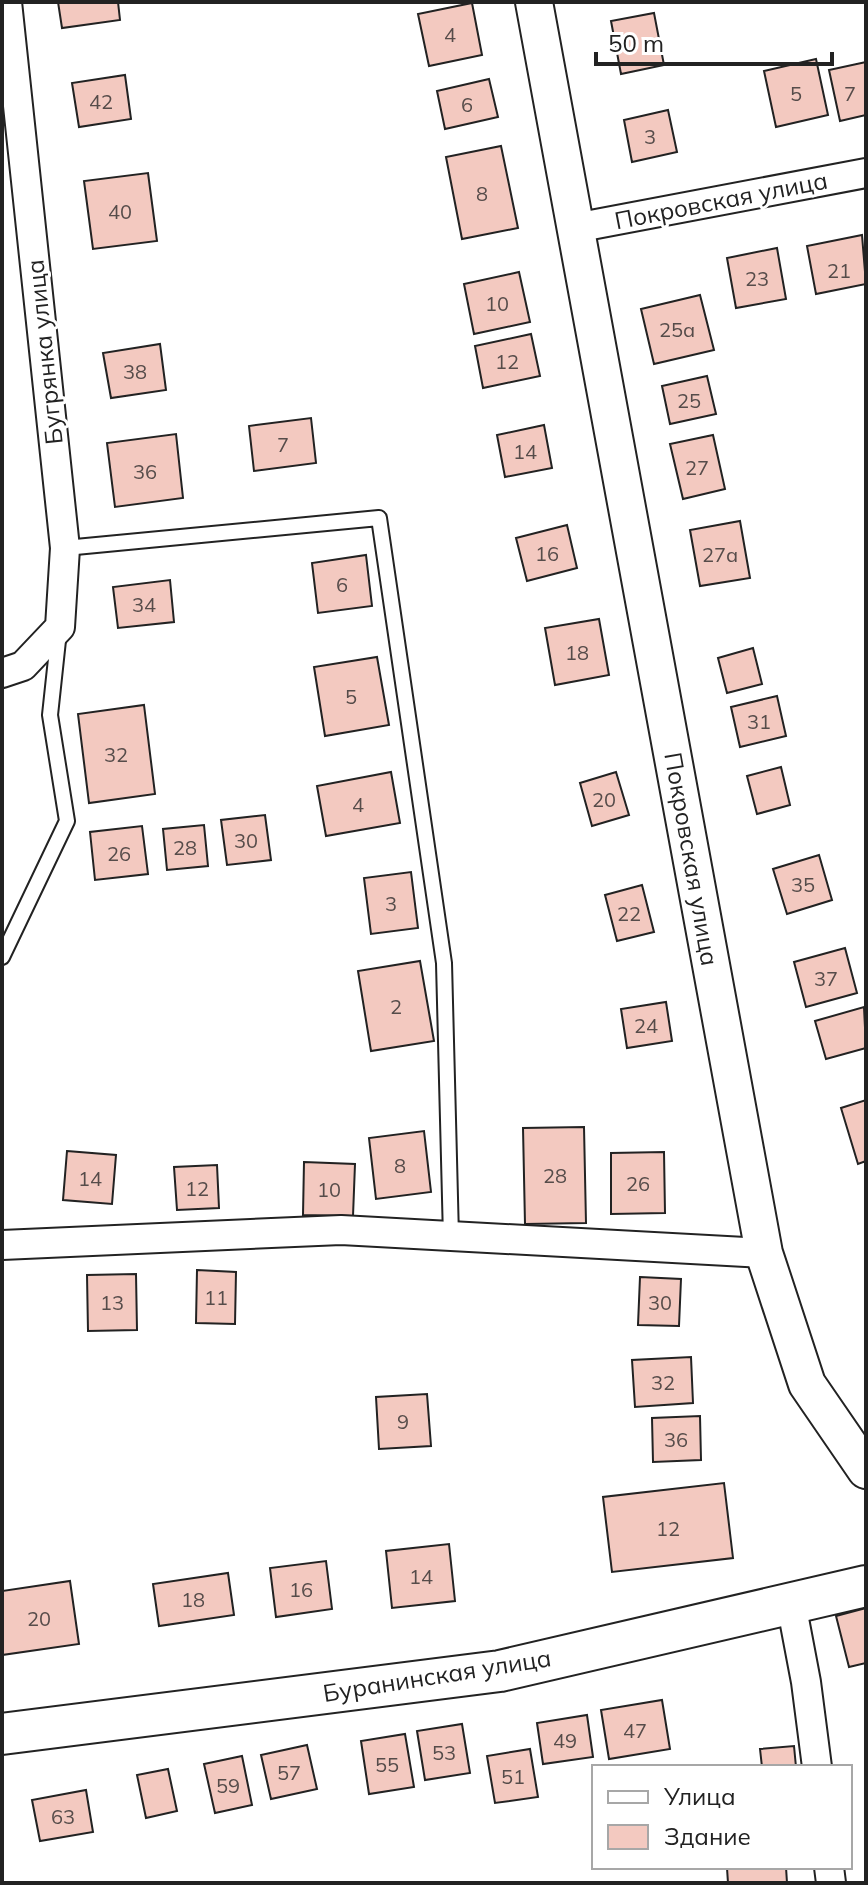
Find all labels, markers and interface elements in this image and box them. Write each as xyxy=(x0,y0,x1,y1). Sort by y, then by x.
scale bar xyxy=(596,16,832,66)
house number: 4 xyxy=(444,22,456,47)
text: 50 m xyxy=(608,28,664,58)
house number: 5 xyxy=(790,81,802,106)
house number: 7 xyxy=(844,81,856,106)
house number: 42 xyxy=(89,89,113,114)
house number: 6 xyxy=(461,92,473,117)
house number: 3 xyxy=(644,124,656,149)
street label: Покровская улица xyxy=(612,165,830,235)
house number: 8 xyxy=(476,181,488,206)
house number: 40 xyxy=(108,199,132,224)
street label: Бугрянка улица xyxy=(19,258,69,446)
house number: 21 xyxy=(827,258,851,283)
house number: 23 xyxy=(745,266,769,291)
house number: 10 xyxy=(485,291,509,316)
house number: 25а xyxy=(659,317,695,342)
house number: 12 xyxy=(495,349,519,374)
house number: 38 xyxy=(123,359,147,384)
house number: 25 xyxy=(677,388,701,413)
house number: 7 xyxy=(277,432,289,457)
house number: 14 xyxy=(513,439,537,464)
house number: 27 xyxy=(685,455,709,480)
house number: 36 xyxy=(133,459,157,484)
house number: 16 xyxy=(535,541,559,566)
house number: 27а xyxy=(702,542,738,567)
house number: 6 xyxy=(336,572,348,597)
house number: 34 xyxy=(132,592,156,617)
house number: 18 xyxy=(565,640,589,665)
house number: 5 xyxy=(345,684,357,709)
house number: 31 xyxy=(747,709,771,734)
house number: 32 xyxy=(104,742,128,767)
street label: Покровская улица xyxy=(658,750,726,968)
house number: 20 xyxy=(592,787,616,812)
house number: 4 xyxy=(352,792,364,817)
house number: 30 xyxy=(234,828,258,853)
house number: 28 xyxy=(173,835,197,860)
house number: 26 xyxy=(107,841,131,866)
house number: 35 xyxy=(791,872,815,897)
house number: 3 xyxy=(385,891,397,916)
house number: 22 xyxy=(617,901,641,926)
house number: 37 xyxy=(814,966,838,991)
house number: 2 xyxy=(390,994,402,1019)
house number: 24 xyxy=(634,1013,658,1038)
house number: 8 xyxy=(394,1153,406,1178)
house number: 28 xyxy=(543,1163,567,1188)
house number: 14 xyxy=(78,1166,102,1191)
house number: 26 xyxy=(626,1171,650,1196)
house number: 12 xyxy=(185,1176,209,1201)
house number: 10 xyxy=(317,1177,341,1202)
house number: 11 xyxy=(204,1285,228,1310)
house number: 13 xyxy=(100,1290,124,1315)
house number: 30 xyxy=(648,1290,672,1315)
house number: 32 xyxy=(651,1370,675,1395)
house number: 9 xyxy=(397,1409,409,1434)
house number: 36 xyxy=(664,1427,688,1452)
house number: 12 xyxy=(656,1516,680,1541)
house number: 14 xyxy=(409,1564,433,1589)
house number: 16 xyxy=(289,1577,313,1602)
house number: 18 xyxy=(181,1587,205,1612)
house number: 20 xyxy=(27,1606,51,1631)
street label: Буранинская улица xyxy=(321,1642,553,1708)
house number: 47 xyxy=(623,1718,647,1743)
house number: 49 xyxy=(553,1728,577,1753)
house number: 53 xyxy=(432,1740,456,1765)
house number: 55 xyxy=(375,1752,399,1777)
house number: 57 xyxy=(277,1760,301,1785)
house number: 51 xyxy=(501,1764,525,1789)
legend xyxy=(592,1765,852,1869)
house number: 59 xyxy=(216,1773,240,1798)
text: Улица xyxy=(663,1781,736,1811)
house number: 63 xyxy=(51,1804,75,1829)
text: Здание xyxy=(664,1821,751,1851)

